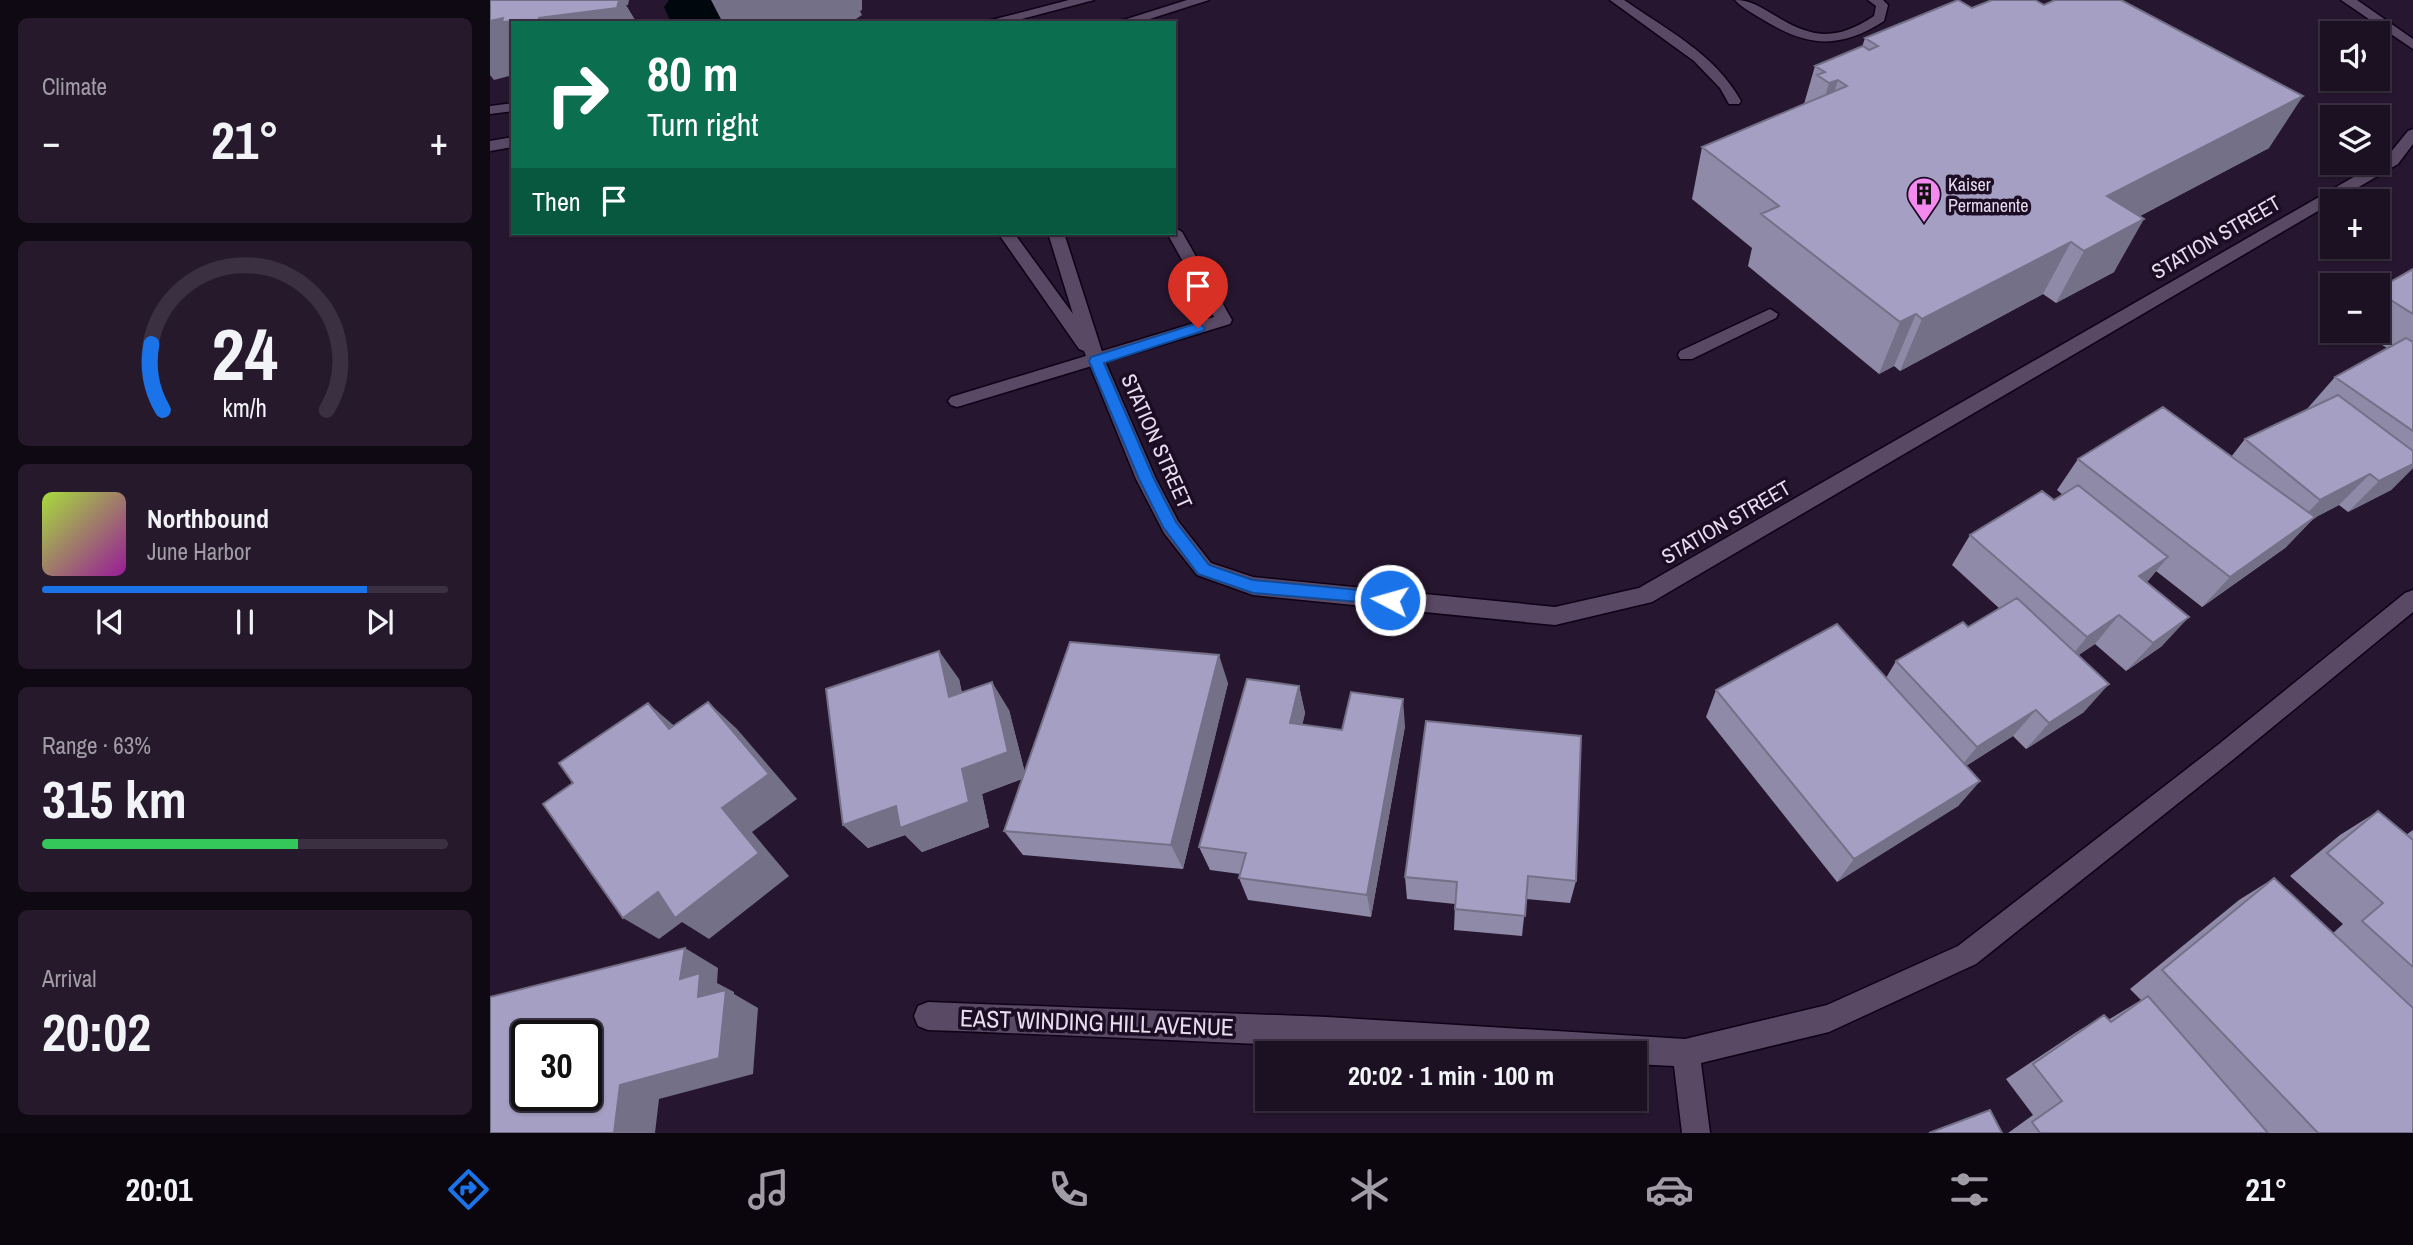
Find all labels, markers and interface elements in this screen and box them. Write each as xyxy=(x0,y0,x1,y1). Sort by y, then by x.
map controls xyxy=(2320,21,2390,343)
button: sound xyxy=(2320,21,2390,91)
text: 80 m xyxy=(647,40,739,106)
icon: right xyxy=(532,49,623,140)
text: Climate xyxy=(42,71,107,102)
text: Turn right xyxy=(647,103,759,146)
text: 21° xyxy=(211,105,279,175)
button: layers xyxy=(2320,105,2390,175)
text: − xyxy=(42,116,60,167)
text: + xyxy=(430,116,448,167)
place label: Kaiser Permanente xyxy=(1948,172,2028,218)
building icon: Kaiser Permanente xyxy=(1905,175,1943,224)
icon: arrive xyxy=(595,182,633,220)
text: Then xyxy=(532,184,581,219)
street label: STATION STREET xyxy=(2146,188,2286,286)
button: + xyxy=(2320,189,2390,259)
pin xyxy=(1168,256,1228,328)
icon: arrive xyxy=(1179,267,1217,305)
button: − xyxy=(2320,273,2390,343)
text: 24 xyxy=(212,305,278,403)
street label: STATION STREET xyxy=(1114,369,1200,513)
text: km/h xyxy=(223,390,267,424)
street label: STATION STREET xyxy=(1656,473,1796,571)
text: Northbound xyxy=(147,501,269,536)
text: June Harbor xyxy=(147,536,251,567)
position arrow xyxy=(1353,563,1427,637)
icon: previous xyxy=(91,603,129,641)
icon: pause xyxy=(226,603,264,641)
icon: next xyxy=(361,603,399,641)
text: Range · 63% xyxy=(42,730,151,761)
text: 315 km xyxy=(42,764,187,834)
text: Arrival xyxy=(42,963,97,994)
text: 20:02 xyxy=(42,997,151,1067)
street label: EAST WINDING HILL AVENUE xyxy=(959,1001,1235,1043)
speed limit sign: 30 xyxy=(511,1020,602,1111)
text: 20:02 · 1 min · 100 m xyxy=(1348,1058,1554,1093)
icon: directions xyxy=(444,1165,493,1214)
icon: music xyxy=(744,1165,793,1214)
icon: phone xyxy=(1044,1165,1093,1214)
icon: climate xyxy=(1345,1165,1394,1214)
icon: car xyxy=(1645,1165,1694,1214)
icon: filters xyxy=(1945,1165,1994,1214)
text: 20:01 xyxy=(126,1168,193,1211)
text: 21° xyxy=(2245,1168,2287,1211)

